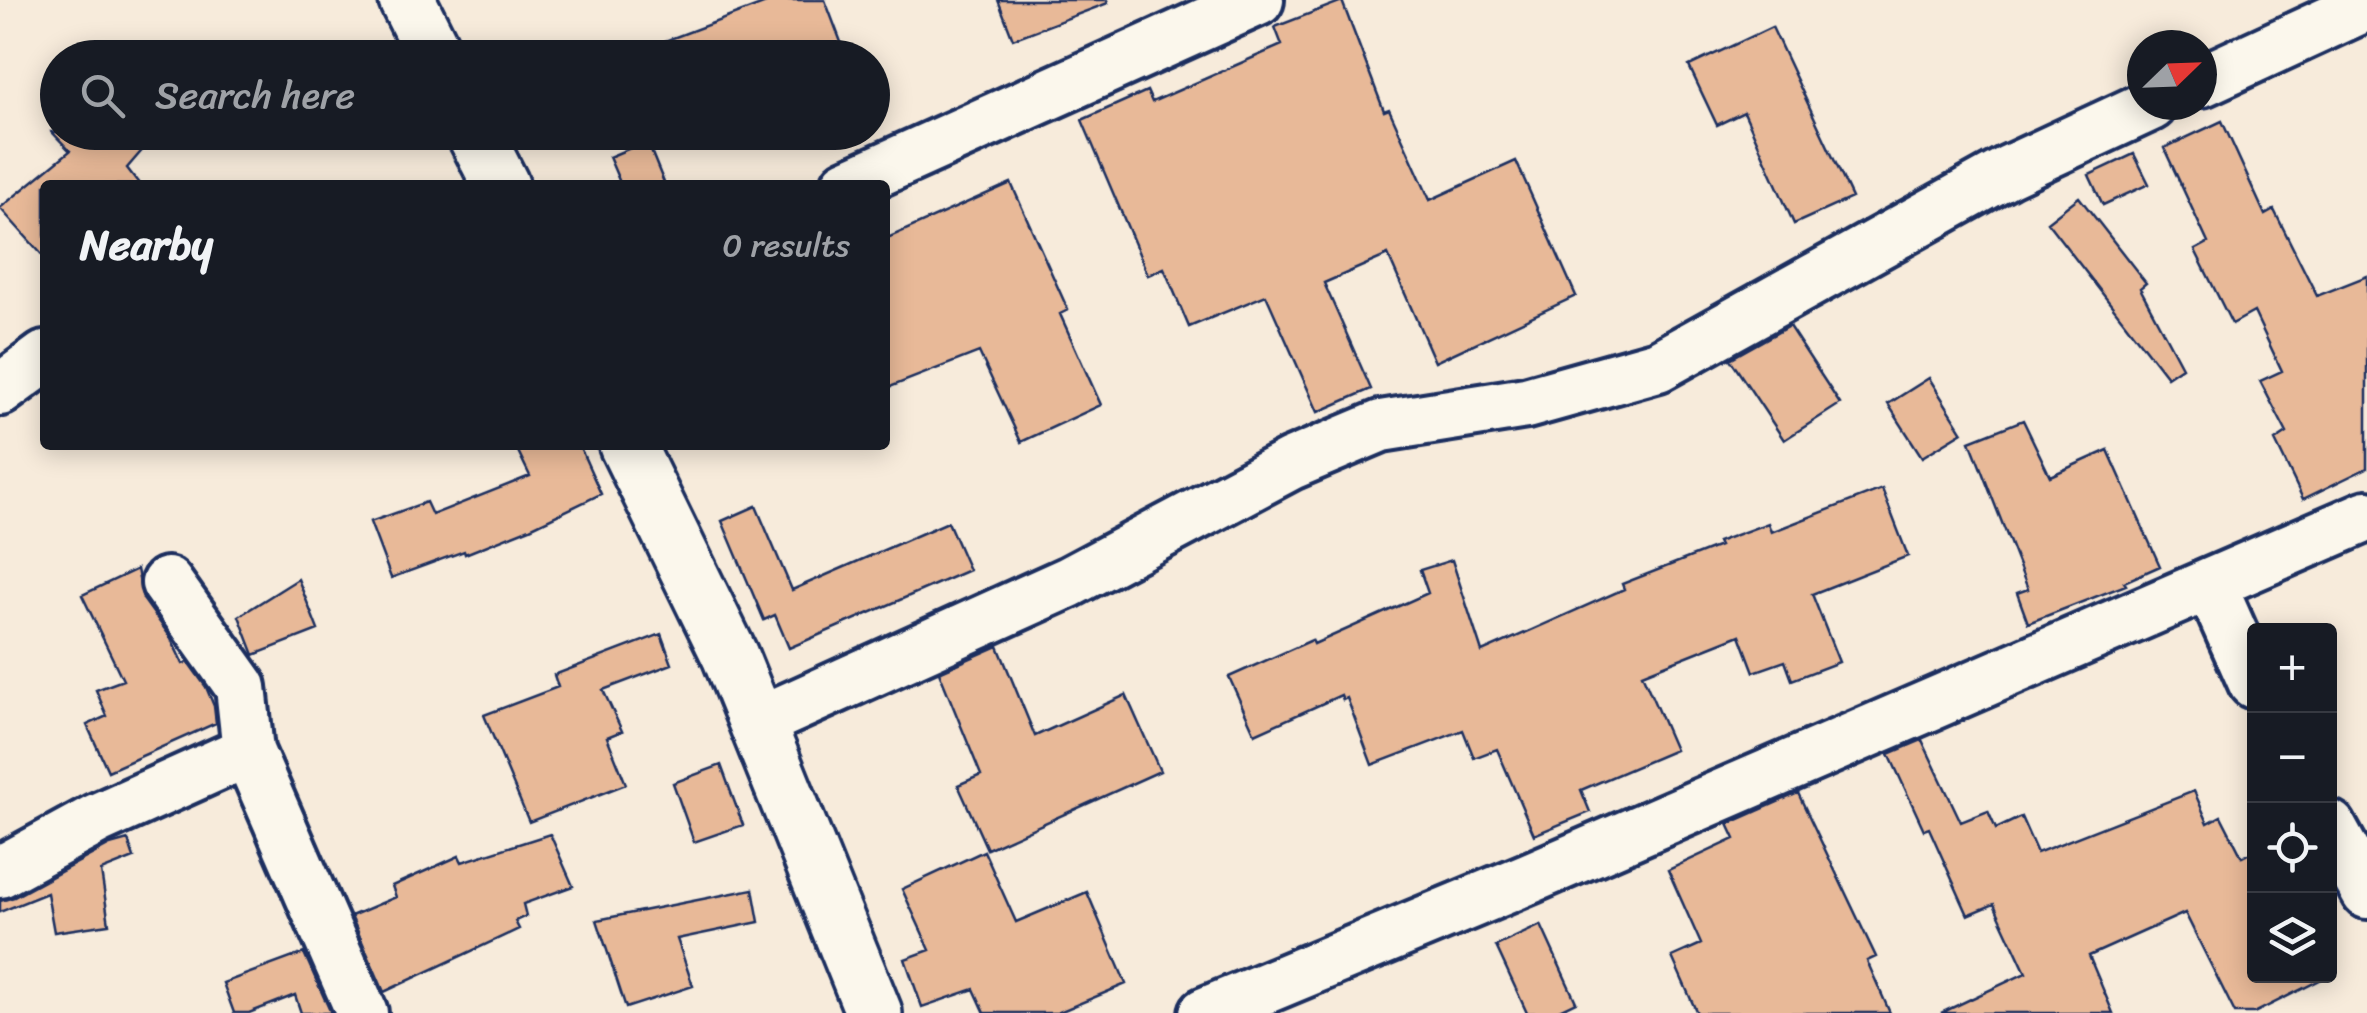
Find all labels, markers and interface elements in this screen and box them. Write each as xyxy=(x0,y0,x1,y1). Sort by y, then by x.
north arrow xyxy=(2127,30,2217,120)
search box xyxy=(40,40,890,150)
text: Search here xyxy=(155,62,355,129)
icon: search xyxy=(75,68,130,123)
text: Nearby xyxy=(80,208,213,282)
text: 0 results xyxy=(722,217,850,274)
map controls xyxy=(2247,623,2337,983)
button: + xyxy=(2247,623,2337,713)
button: − xyxy=(2247,713,2337,803)
button: locate xyxy=(2247,803,2337,893)
button: layers xyxy=(2247,893,2337,983)

